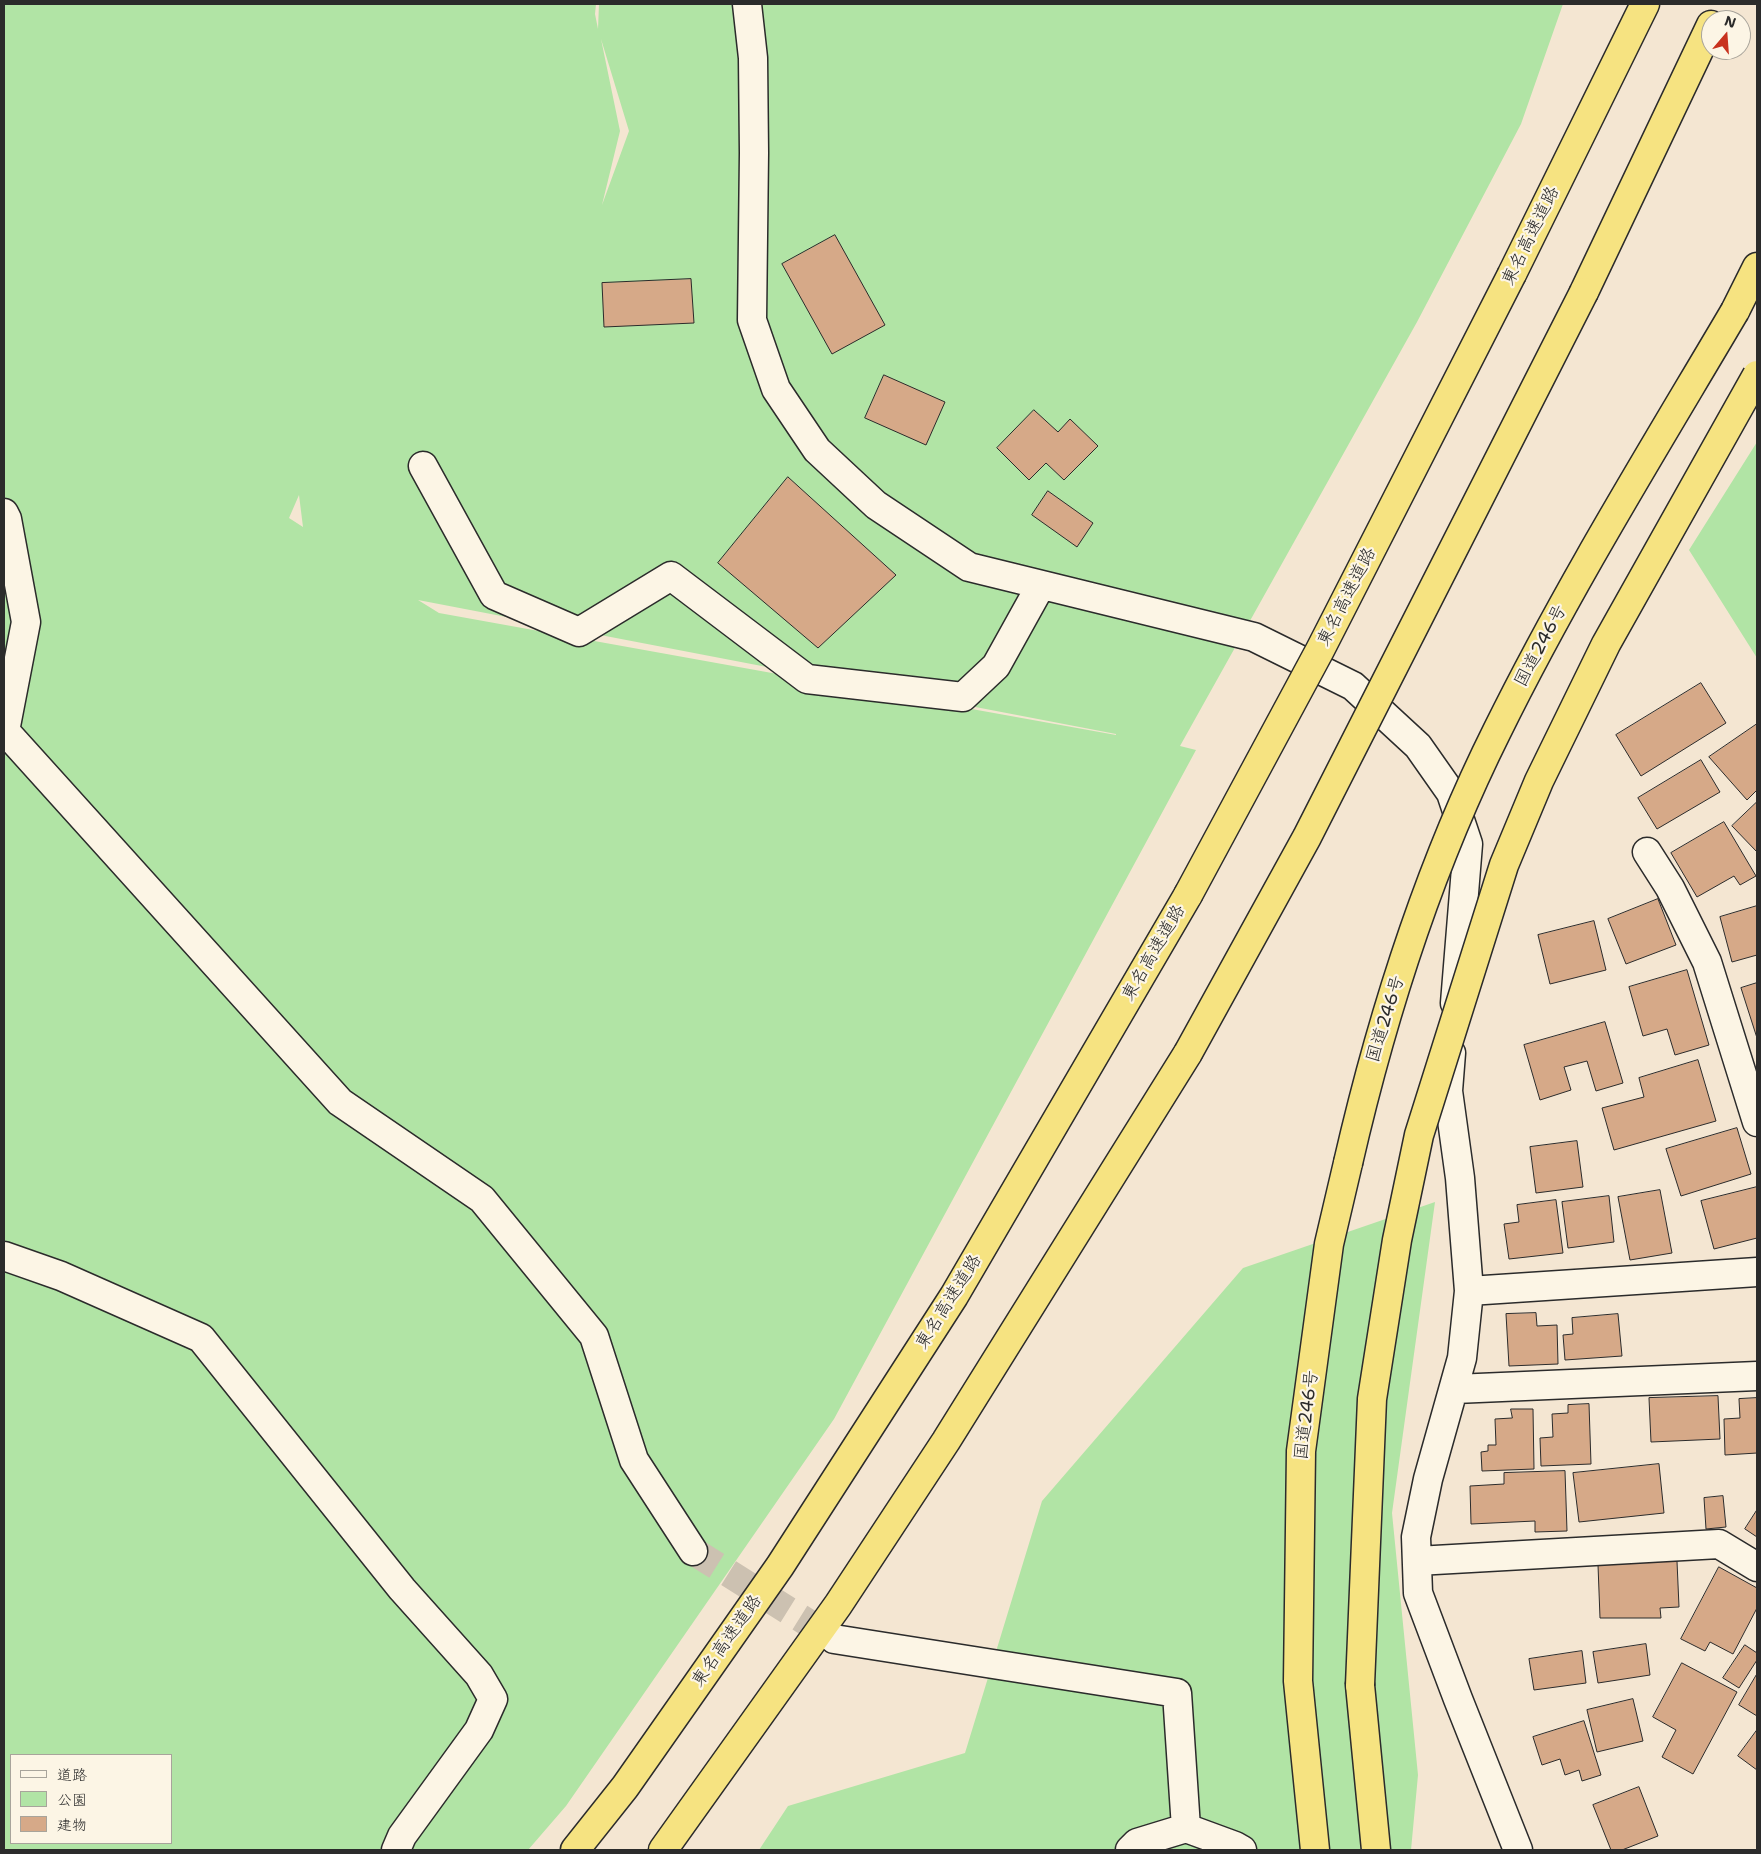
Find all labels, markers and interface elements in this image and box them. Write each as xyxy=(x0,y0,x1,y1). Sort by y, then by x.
north arrow xyxy=(1701,10,1751,60)
text: N xyxy=(1722,11,1738,32)
street label: 東名高速道路 xyxy=(1498,183,1564,289)
street label: 東名高速道路 xyxy=(1313,544,1381,650)
street label: 国道246号 xyxy=(1510,601,1572,691)
street label: 東名高速道路 xyxy=(1118,901,1190,1005)
street label: 国道246号 xyxy=(1362,973,1410,1065)
street label: 東名高速道路 xyxy=(911,1250,987,1354)
street label: 国道246号 xyxy=(1291,1369,1323,1461)
street label: 東名高速道路 xyxy=(687,1591,767,1691)
legend xyxy=(10,1754,172,1844)
text: 道路 xyxy=(57,1765,87,1785)
text: 公園 xyxy=(57,1790,87,1810)
text: 建物 xyxy=(57,1815,87,1835)

